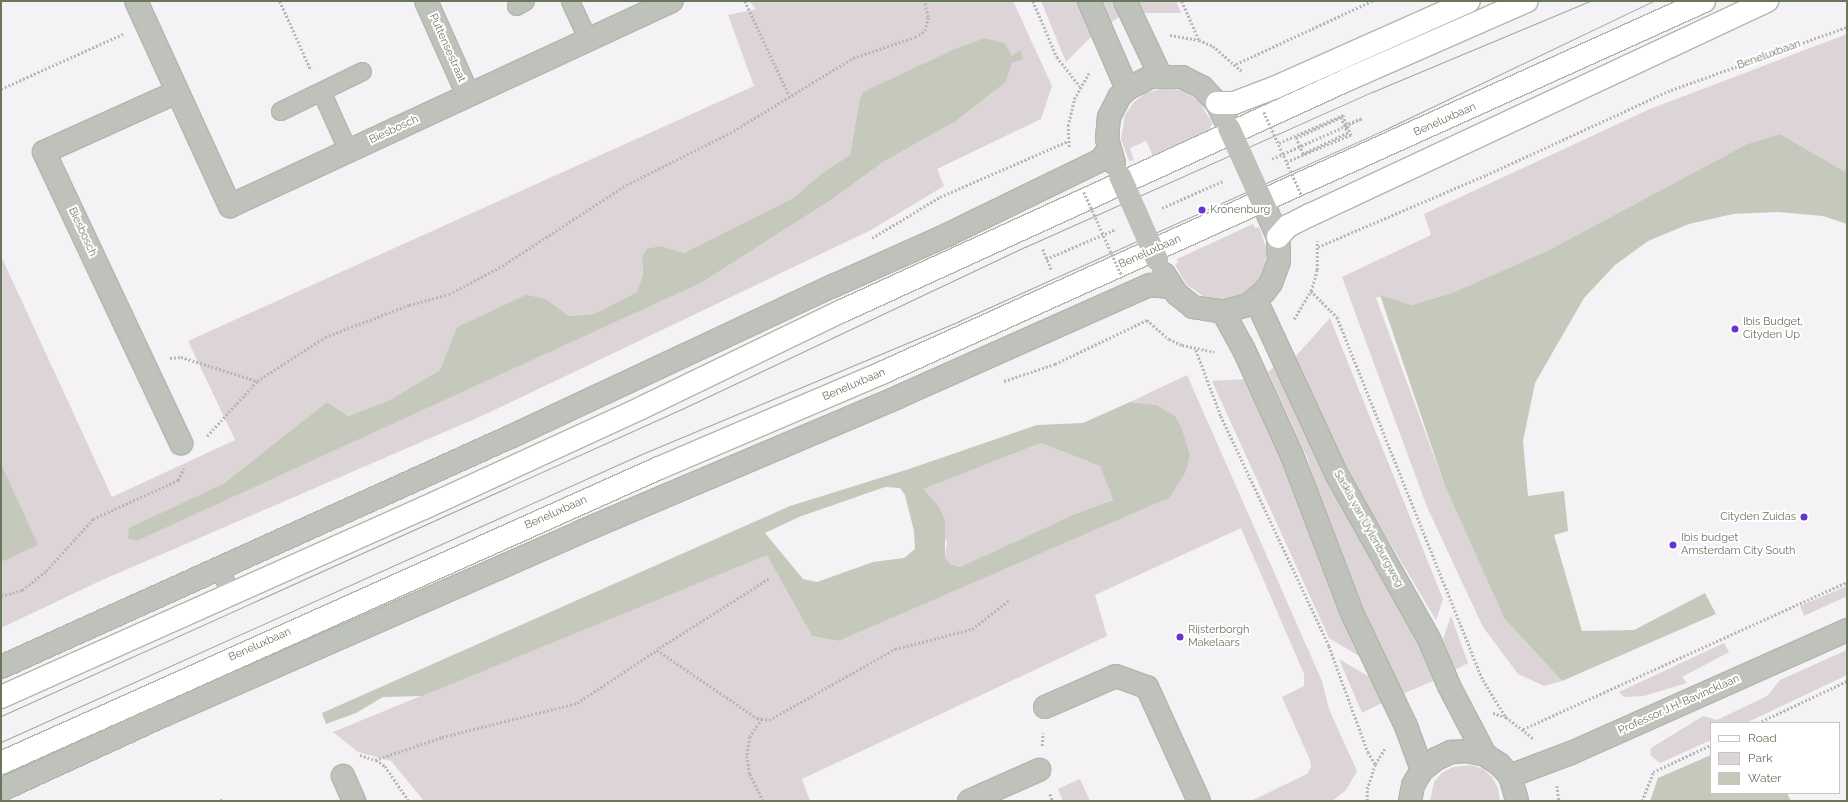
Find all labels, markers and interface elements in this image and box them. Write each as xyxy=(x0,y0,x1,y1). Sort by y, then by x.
street label: Puttensestraat xyxy=(426,12,468,84)
street label: Beneluxbaan xyxy=(1735,37,1803,73)
street label: Beneluxbaan xyxy=(1412,100,1478,140)
street label: Biesbosch xyxy=(367,113,421,147)
place label: Kronenburg xyxy=(1210,203,1270,217)
street label: Biesbosch xyxy=(65,205,99,259)
marker: Kronenburg xyxy=(1197,205,1207,215)
street label: Beneluxbaan xyxy=(1117,232,1183,272)
place label: Ibis Budget, Cityden Up xyxy=(1743,316,1803,342)
marker: Ibis Budget, Cityden Up xyxy=(1730,324,1740,334)
street label: Beneluxbaan xyxy=(821,366,887,404)
street label: Saskia van Uylenburgweg xyxy=(1330,468,1406,590)
street label: Beneluxbaan xyxy=(523,493,589,533)
place label: Cityden Zuidas xyxy=(1720,510,1796,524)
marker: Cityden Zuidas xyxy=(1799,512,1809,522)
place label: Ibis budget Amsterdam City South xyxy=(1681,532,1796,558)
marker: Ibis budget Amsterdam City South xyxy=(1668,540,1678,550)
place label: Rijsterborgh Makelaars xyxy=(1188,624,1249,650)
street label: Beneluxbaan xyxy=(227,625,293,665)
marker: Rijsterborgh Makelaars xyxy=(1175,632,1185,642)
street label: Professor J.H. Bavincklaan xyxy=(1616,672,1742,738)
legend xyxy=(1710,722,1840,794)
text: Road xyxy=(1748,731,1777,745)
text: Park xyxy=(1748,751,1773,765)
text: Water xyxy=(1748,771,1782,785)

